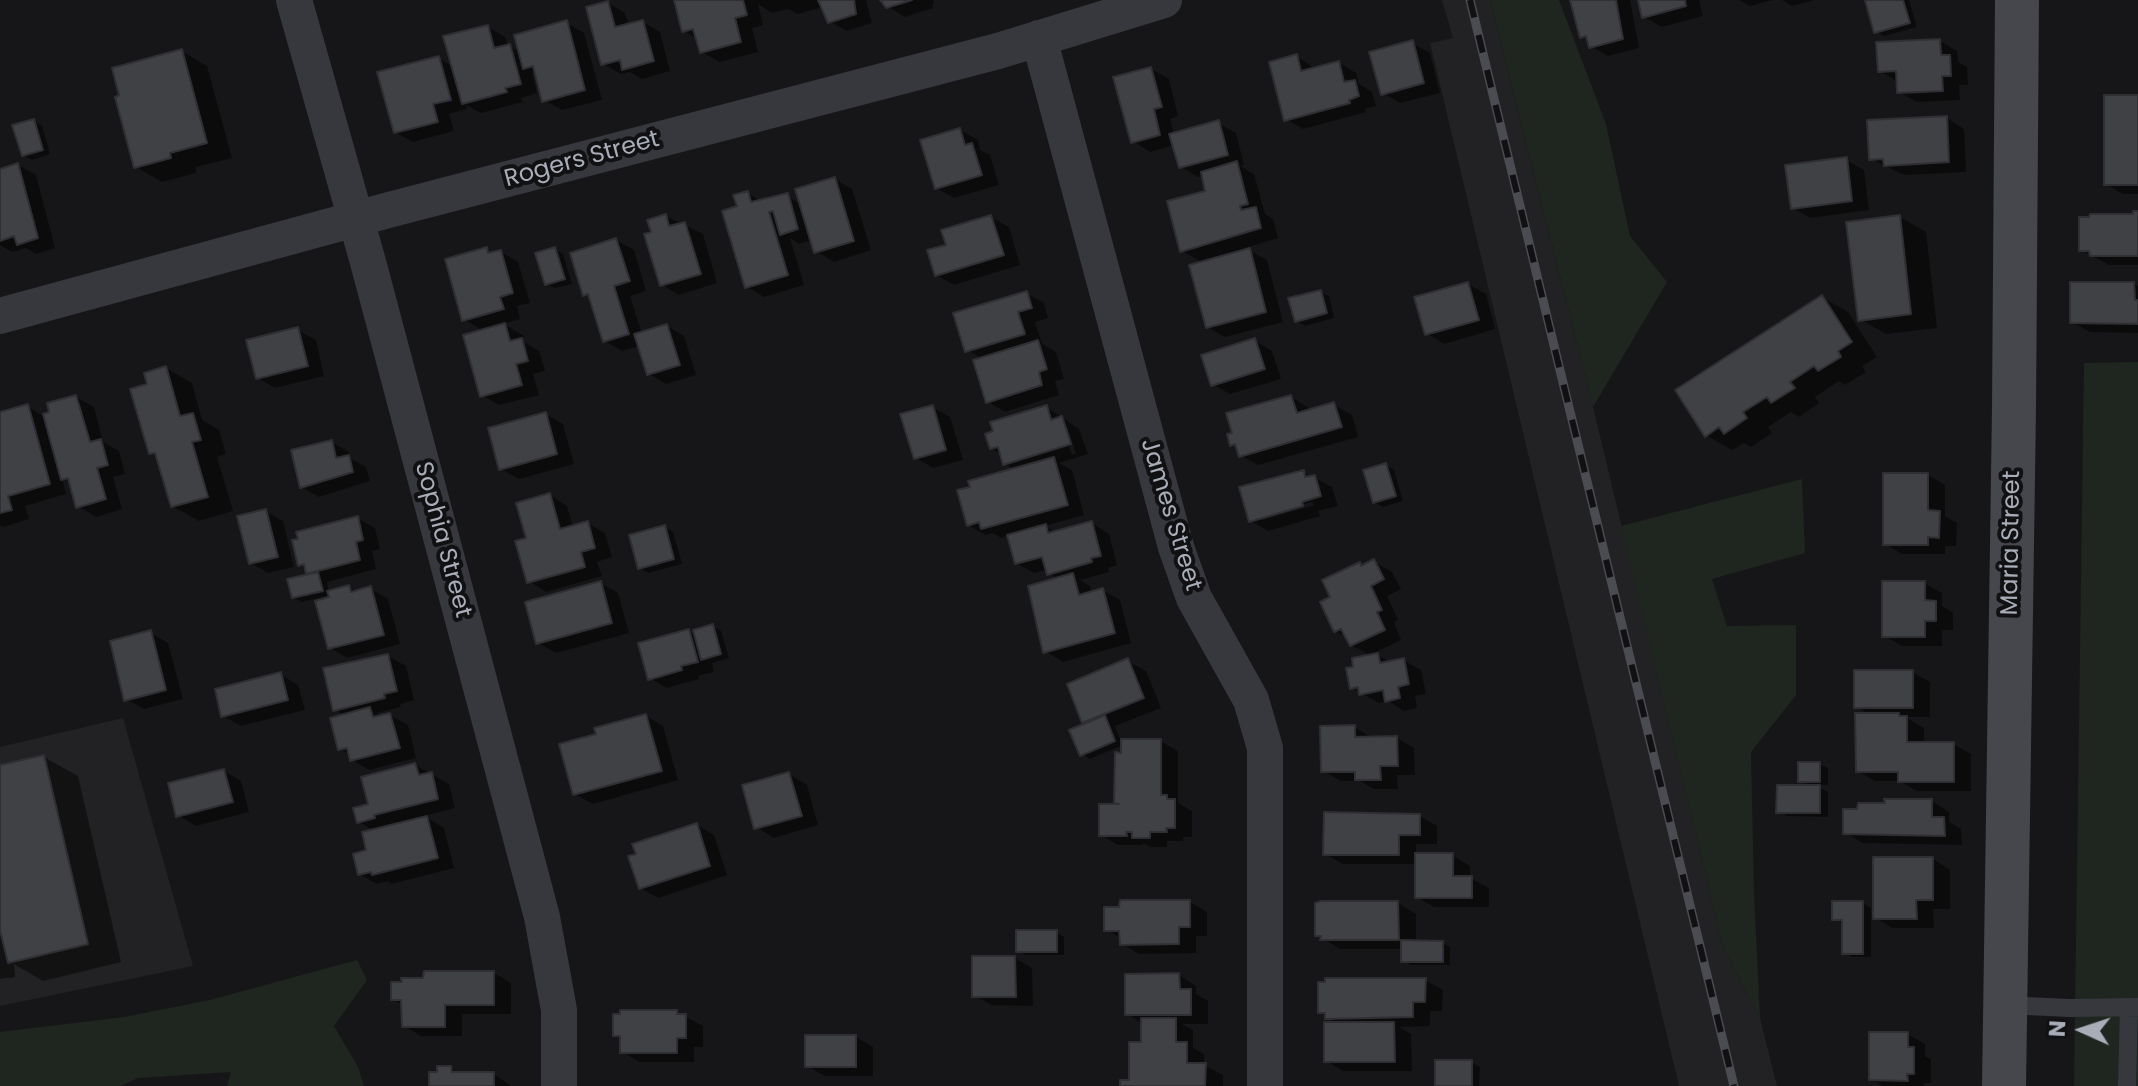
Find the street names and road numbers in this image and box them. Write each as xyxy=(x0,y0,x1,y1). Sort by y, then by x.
street label: Rogers Street xyxy=(501,125,663,195)
street label: James Street xyxy=(1133,435,1207,595)
street label: Sophia Street xyxy=(407,459,477,621)
street label: Maria Street xyxy=(1996,470,2028,616)

